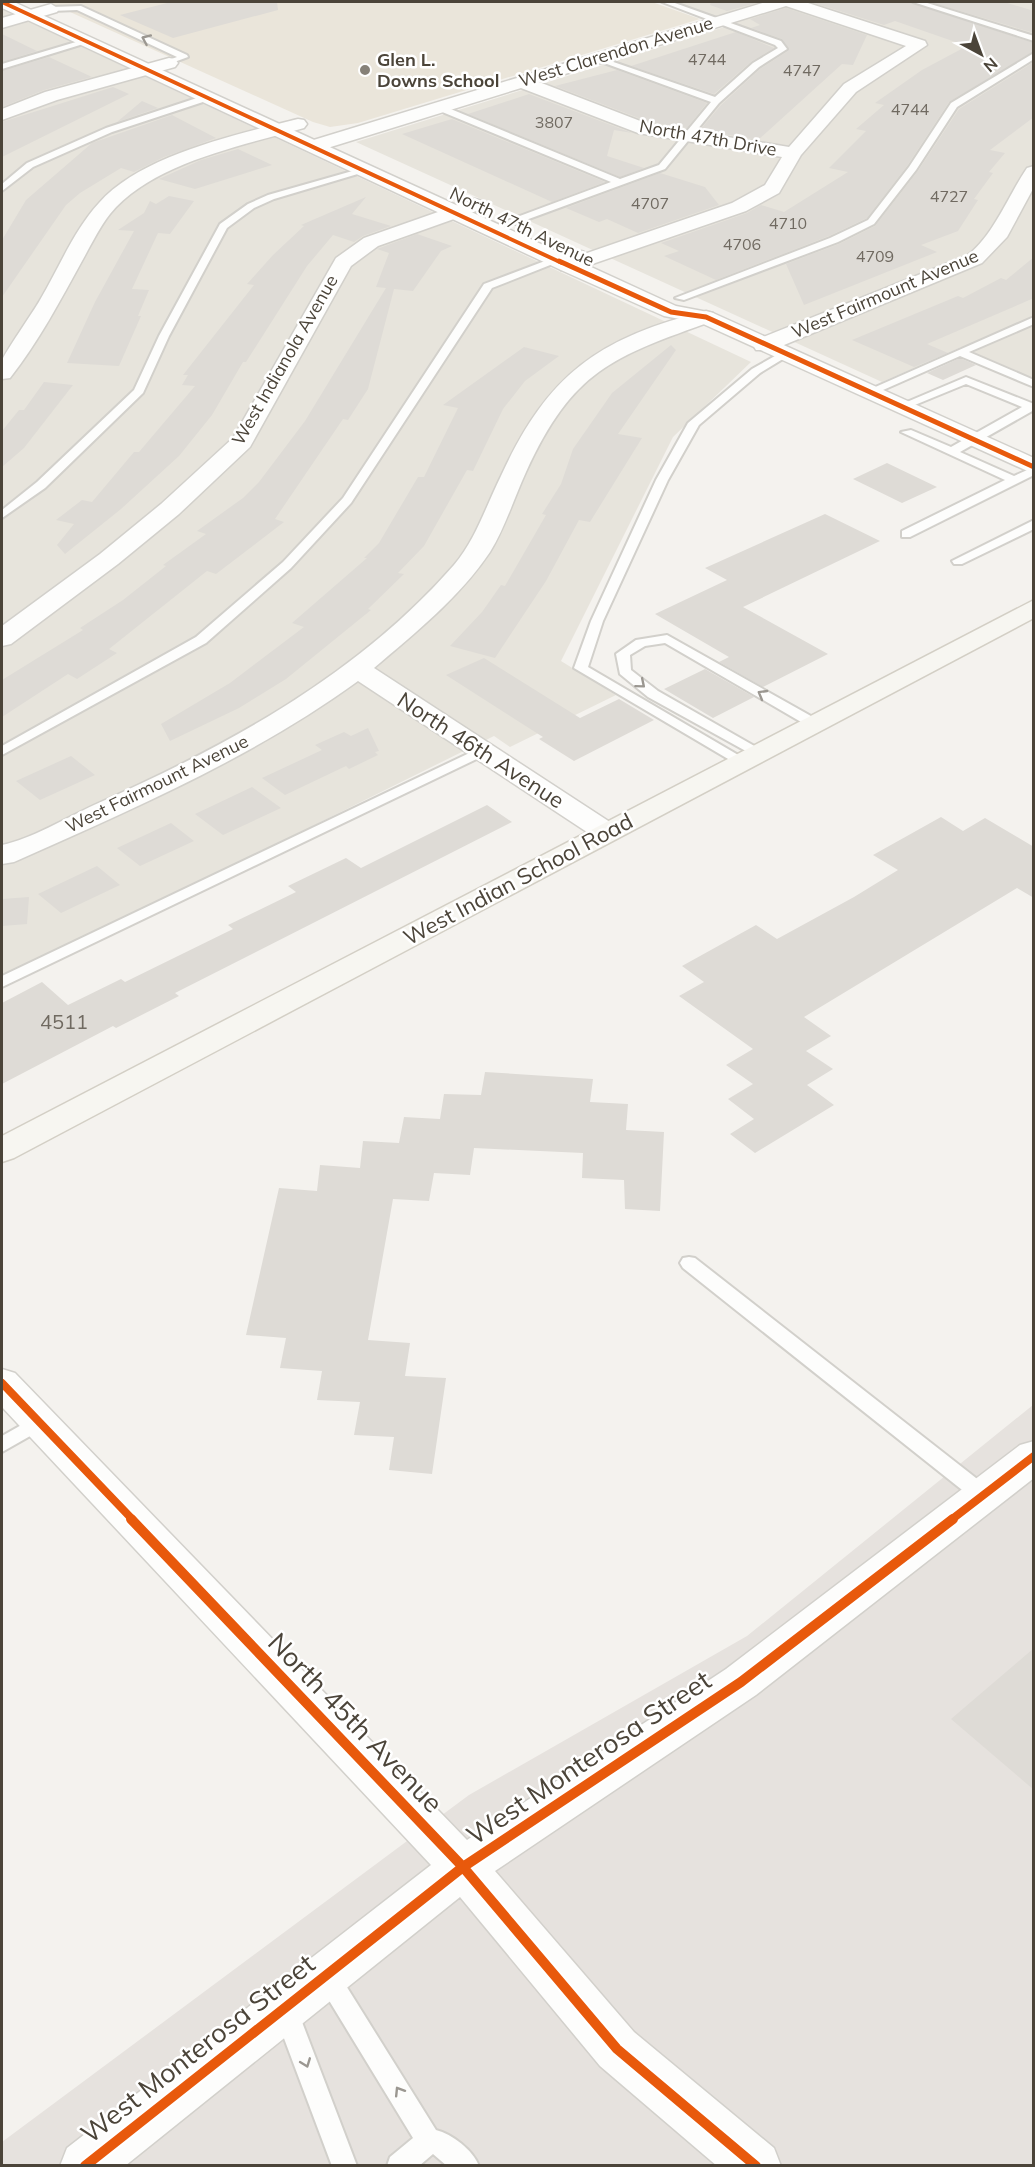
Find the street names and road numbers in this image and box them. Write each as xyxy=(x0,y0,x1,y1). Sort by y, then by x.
street label: West Clarendon Avenue xyxy=(516,11,716,92)
street label: North 47th Drive xyxy=(638,114,778,161)
street label: North 47th Avenue xyxy=(446,182,598,272)
street label: West Fairmount Avenue xyxy=(788,244,982,343)
street label: West Indianola Avenue xyxy=(226,270,343,449)
street label: North 46th Avenue xyxy=(392,686,570,814)
street label: West Fairmount Avenue xyxy=(62,729,252,838)
street label: West Indian School Road xyxy=(399,807,637,951)
street label: North 45th Avenue xyxy=(261,1625,450,1819)
street label: West Monterosa Street xyxy=(460,1663,717,1852)
street label: West Monterosa Street xyxy=(74,1946,321,2150)

